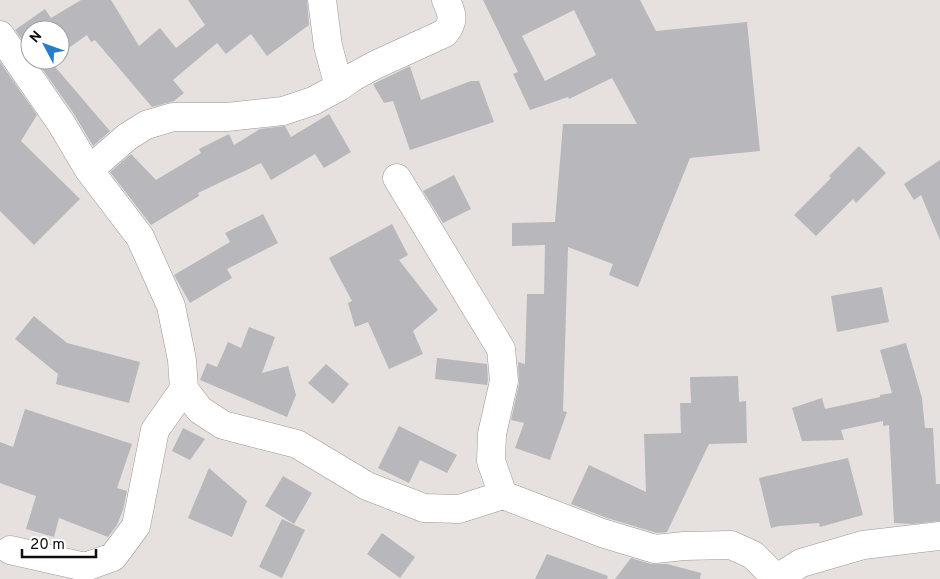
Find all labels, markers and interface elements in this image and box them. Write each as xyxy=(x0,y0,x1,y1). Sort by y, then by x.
north arrow xyxy=(20,20,70,70)
text: N xyxy=(27,28,46,47)
scale bar xyxy=(22,526,96,558)
text: 20 m xyxy=(30,536,65,555)

